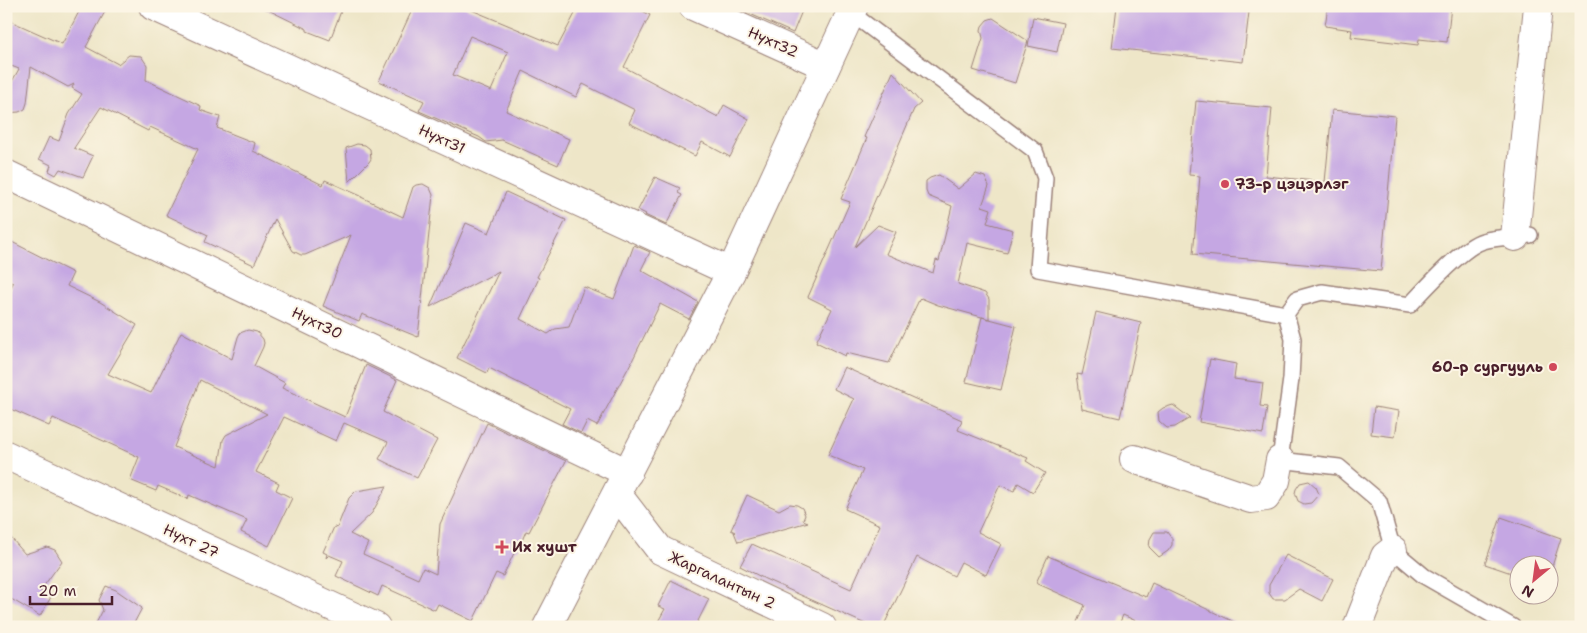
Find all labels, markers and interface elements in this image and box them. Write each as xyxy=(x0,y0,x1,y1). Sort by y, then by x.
street label: Нүхт32 xyxy=(745,22,801,62)
street label: Нүхт31 xyxy=(415,120,469,158)
place label: 73-р цэцэрлэг xyxy=(1235,174,1349,194)
marker: 73-р цэцэрлэг xyxy=(1219,178,1231,190)
street label: Нүхт30 xyxy=(288,302,346,344)
place label: 60-р сургууль xyxy=(1432,357,1543,377)
marker: 60-р сургууль xyxy=(1547,361,1559,373)
street label: Нүхт 27 xyxy=(160,519,222,563)
place label: Их хушт xyxy=(512,537,577,557)
marker: Их хушт xyxy=(496,541,508,553)
street label: Жаргалантын 2 xyxy=(665,547,779,613)
north arrow xyxy=(1510,556,1560,606)
scale bar xyxy=(30,573,112,605)
text: 20 m xyxy=(38,581,77,601)
text: N xyxy=(1518,581,1537,602)

